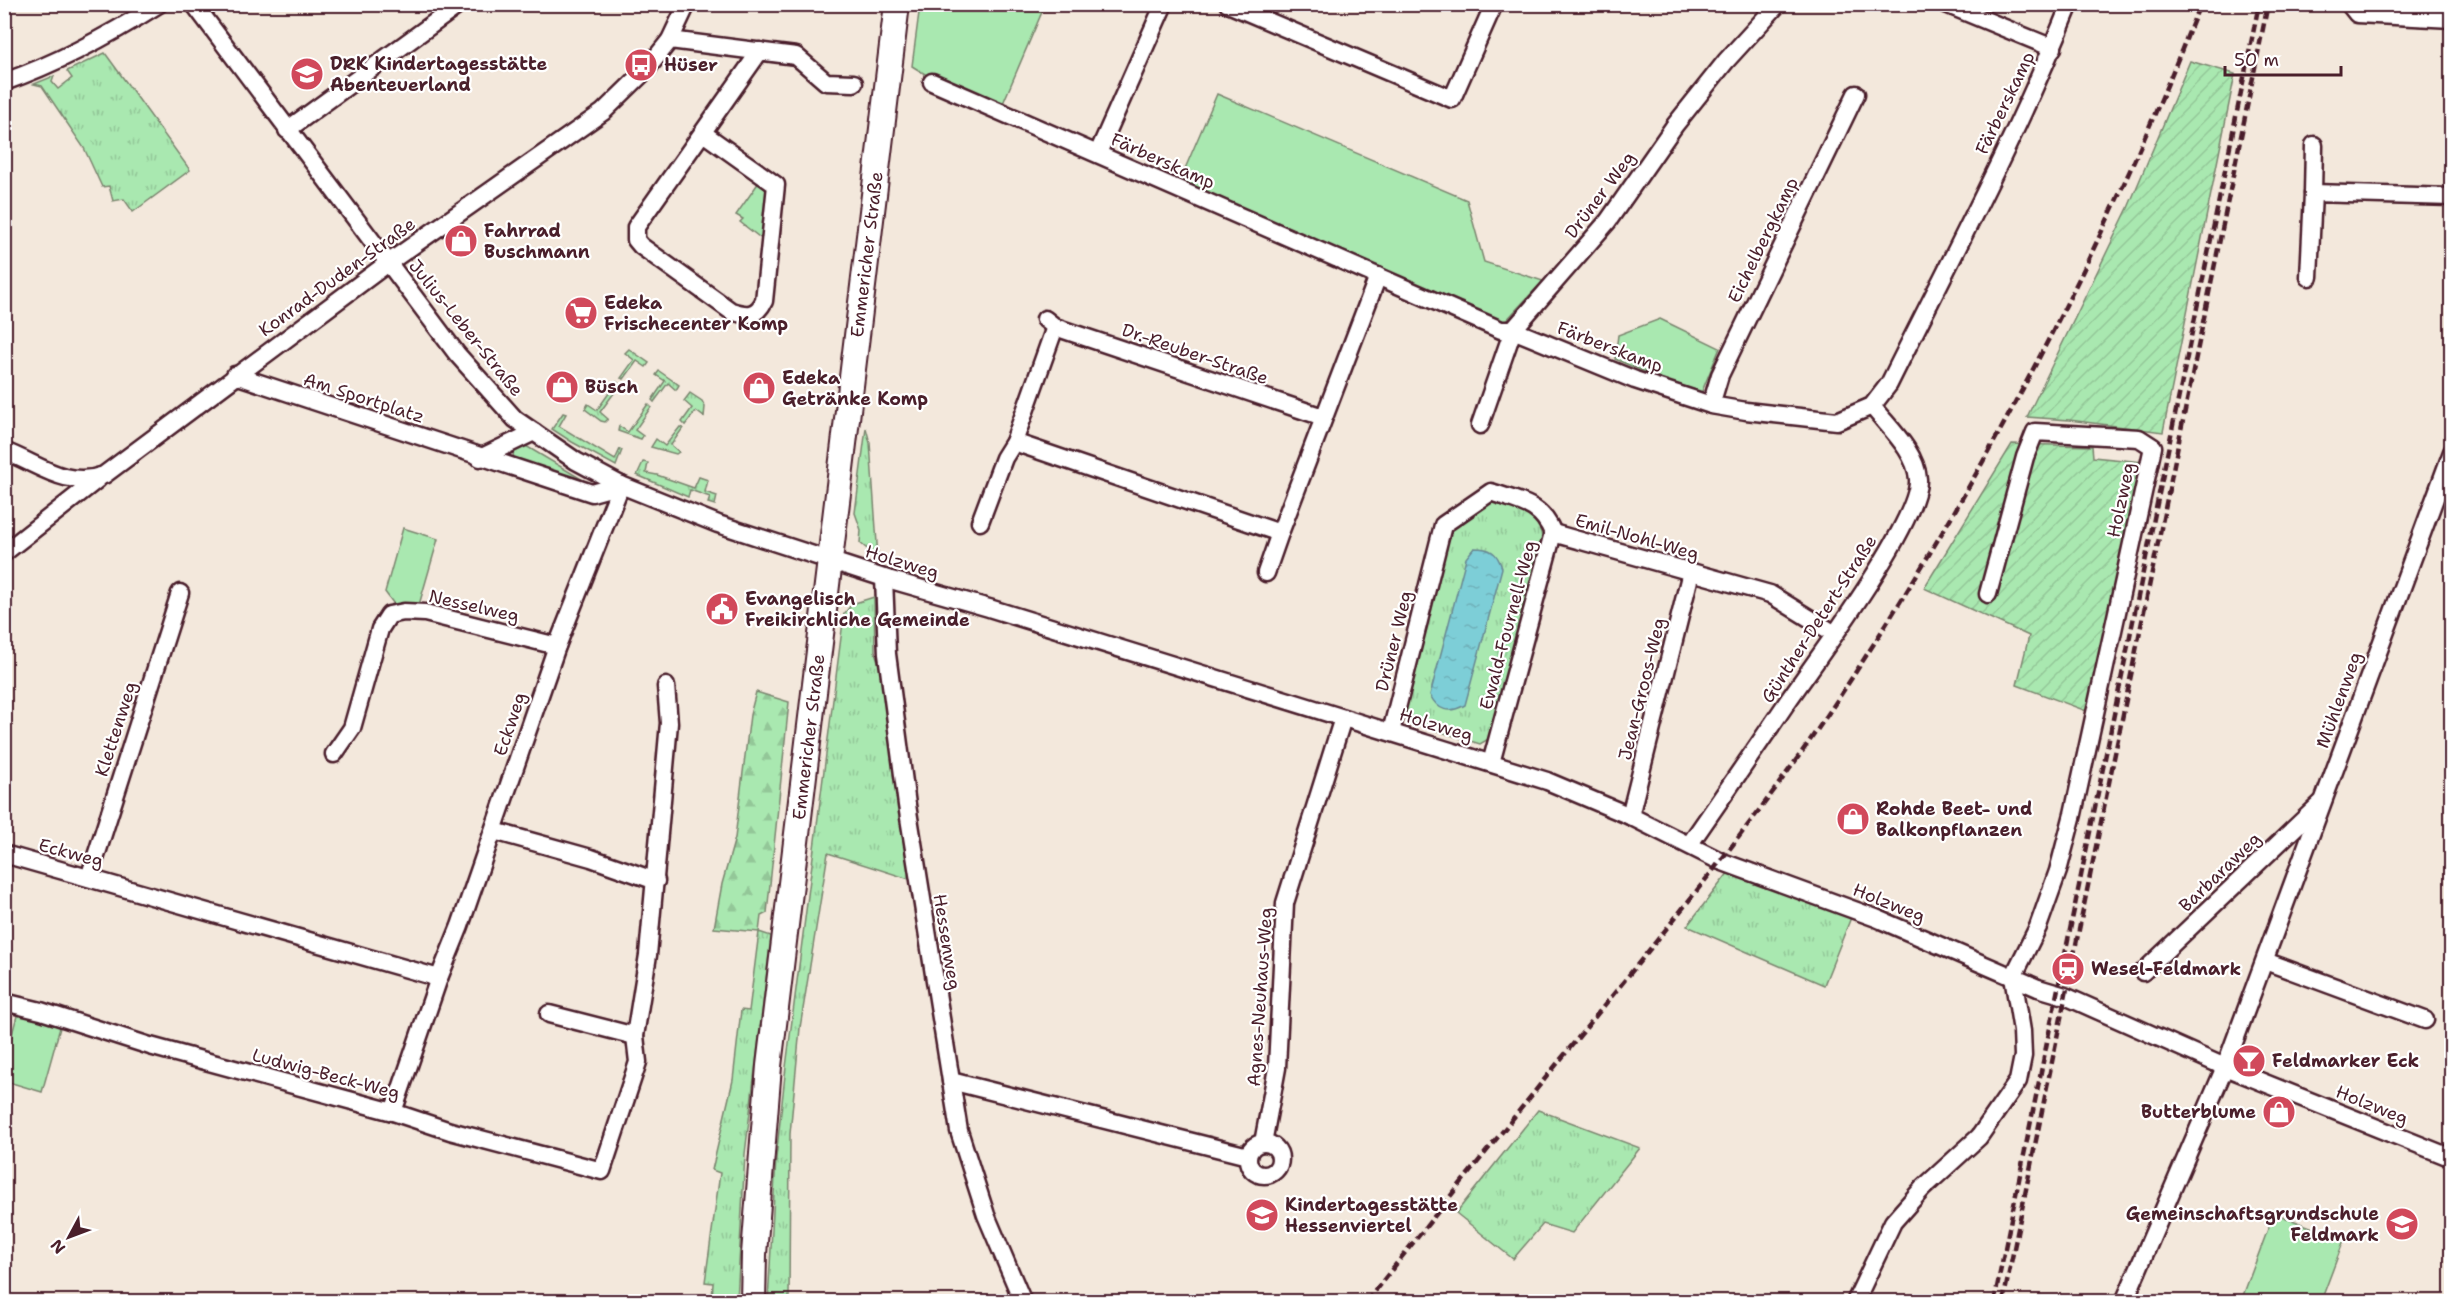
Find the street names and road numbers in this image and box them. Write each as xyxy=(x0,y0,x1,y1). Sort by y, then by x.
street label: Färberskamp xyxy=(1970,48,2040,158)
street label: Färberskamp xyxy=(1107,127,1219,195)
street label: Drüner Weg xyxy=(1559,147,1641,243)
street label: Emmericher Straße xyxy=(845,170,889,339)
street label: Eichelbergkamp xyxy=(1722,173,1804,307)
street label: Konrad-Duden-Straße xyxy=(254,212,420,342)
street label: Julius-Leber-Straße xyxy=(403,255,529,401)
street label: Färberskamp xyxy=(1554,316,1666,378)
street label: Dr.-Reuber-Straße xyxy=(1119,318,1271,390)
street label: Am Sportplatz xyxy=(301,367,427,429)
street label: Holzweg xyxy=(2101,460,2141,540)
street label: Emil-Nohl-Weg xyxy=(1572,508,1702,566)
street label: Günther-Detert-Straße xyxy=(1756,530,1882,708)
street label: Ewald-Fournell-Weg xyxy=(1474,538,1542,712)
street label: Holzweg xyxy=(862,539,942,585)
street label: Nesselweg xyxy=(426,584,522,628)
street label: Drüner Weg xyxy=(1370,588,1418,694)
street label: Jean-Groos-Weg xyxy=(1613,615,1671,763)
street label: Mühlenweg xyxy=(2310,648,2368,752)
street label: Emmericher Straße xyxy=(787,653,831,821)
street label: Klettenweg xyxy=(89,678,143,780)
street label: Eckweg xyxy=(488,689,532,759)
street label: Holzweg xyxy=(1396,702,1476,748)
street label: Barbaraweg xyxy=(2174,827,2266,917)
street label: Eckweg xyxy=(36,833,106,873)
street label: Holzweg xyxy=(1849,878,1929,928)
street label: Hessenweg xyxy=(928,892,966,992)
street label: Agnes-Neuhaus-Weg xyxy=(1242,906,1278,1088)
street label: Ludwig-Beck-Weg xyxy=(249,1043,403,1105)
street label: Holzweg xyxy=(2332,1080,2412,1130)

